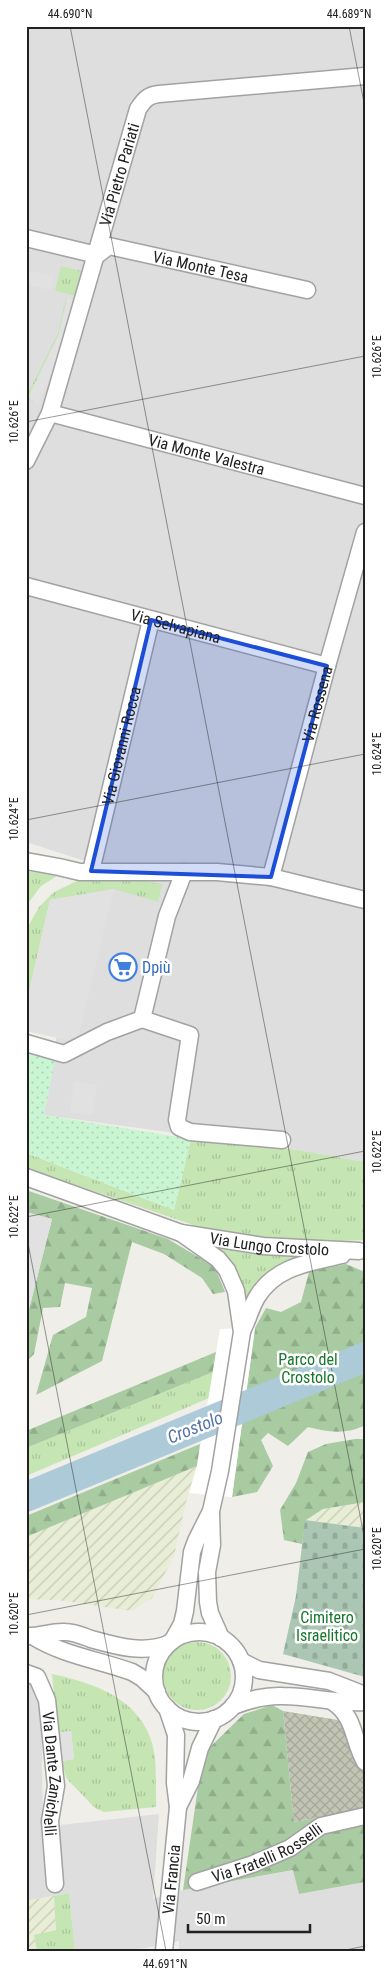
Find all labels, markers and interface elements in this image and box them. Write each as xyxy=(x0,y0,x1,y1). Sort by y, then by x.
text: 44.690°N xyxy=(48,7,92,21)
text: 44.689°N xyxy=(327,7,371,21)
street label: Via Pietro Pariati xyxy=(95,121,143,228)
street label: Via Monte Tesa xyxy=(151,247,250,286)
text: 10.626°E xyxy=(370,335,384,379)
text: 10.626°E xyxy=(7,400,21,444)
street label: Via Monte Valestra xyxy=(146,430,267,479)
street label: Via Selvapiana xyxy=(129,605,223,647)
street label: Via Rossena xyxy=(298,664,336,744)
street label: Via Giovanni Rocca xyxy=(98,684,144,807)
text: 10.624°E xyxy=(370,732,384,776)
text: 10.624°E xyxy=(7,797,21,841)
supermarket icon: Dpiù xyxy=(108,952,138,982)
place label: Dpiù xyxy=(142,958,170,977)
text: 10.622°E xyxy=(370,1130,384,1174)
text: 10.622°E xyxy=(7,1195,21,1239)
street label: Via Lungo Crostolo xyxy=(208,1228,329,1259)
park label: Parco del Crostolo xyxy=(278,1350,338,1387)
water label: Crostolo xyxy=(164,1406,226,1448)
text: 10.620°E xyxy=(370,1527,384,1571)
text: 10.620°E xyxy=(7,1592,21,1636)
park label: Cimitero Israelitico xyxy=(296,1608,358,1645)
street label: Via Dante Zanichelli xyxy=(39,1710,66,1837)
street label: Via Fratelli Rosselli xyxy=(209,1819,326,1886)
street label: Via Francia xyxy=(158,1843,184,1915)
scale bar xyxy=(188,1902,311,1934)
text: 50 m xyxy=(196,1910,226,1928)
text: 44.691°N xyxy=(143,1957,187,1971)

